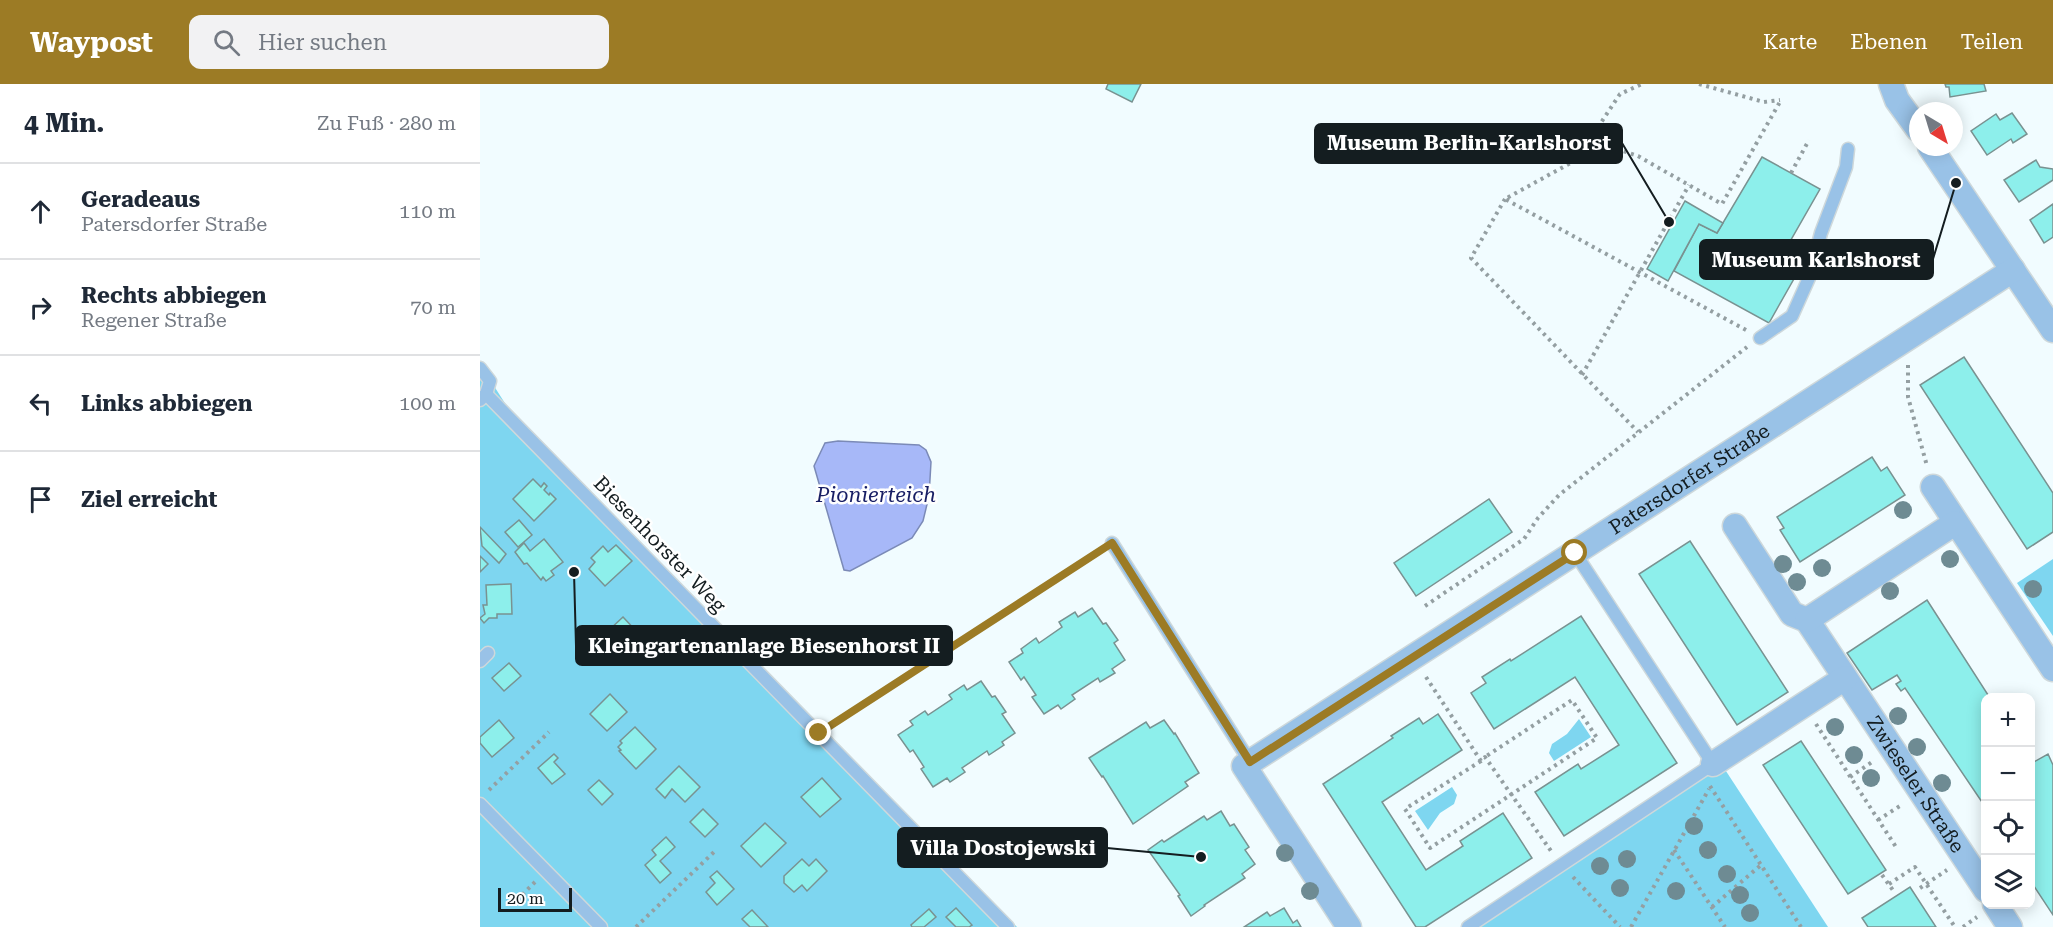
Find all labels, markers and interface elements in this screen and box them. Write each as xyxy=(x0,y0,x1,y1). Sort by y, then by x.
search box xyxy=(189,15,609,69)
text: Waypost xyxy=(30,26,153,59)
icon: search xyxy=(210,26,243,59)
text: Hier suchen xyxy=(258,30,387,55)
text: Karte xyxy=(1763,30,1817,54)
text: Ebenen xyxy=(1850,30,1928,54)
text: Teilen xyxy=(1961,30,2023,54)
north arrow xyxy=(1909,102,1963,156)
text: 4 Min. xyxy=(24,108,105,138)
text: Zu Fuß · 280 m xyxy=(317,111,456,135)
callout: Museum Berlin-Karlshorst xyxy=(1315,124,1622,163)
text: Museum Berlin-Karlshorst xyxy=(1327,131,1611,155)
text: Geradeaus xyxy=(81,187,200,212)
icon: ahead xyxy=(24,195,57,228)
text: 110 m xyxy=(399,199,456,223)
text: Patersdorfer Straße xyxy=(81,212,267,236)
callout: Museum Karlshorst xyxy=(1700,240,1933,279)
text: Museum Karlshorst xyxy=(1711,248,1921,272)
text: Rechts abbiegen xyxy=(81,283,267,308)
icon: right xyxy=(24,291,57,324)
text: 70 m xyxy=(410,295,456,319)
text: Regener Straße xyxy=(81,308,227,332)
icon: left xyxy=(24,387,57,420)
text: Links abbiegen xyxy=(81,391,252,416)
text: 100 m xyxy=(399,391,456,415)
street label: Patersdorfer Straße xyxy=(1604,418,1774,539)
street label: Biesenhorster Weg xyxy=(589,471,732,617)
icon: arrive xyxy=(24,483,57,516)
water label: Pionierteich xyxy=(815,483,936,507)
text: Ziel erreicht xyxy=(81,487,217,512)
route start xyxy=(1561,539,1587,565)
callout: Kleingartenanlage Biesenhorst II xyxy=(576,626,952,665)
text: Kleingartenanlage Biesenhorst II xyxy=(588,634,940,658)
map controls xyxy=(1981,693,2035,909)
button: + xyxy=(1981,693,2035,747)
street label: Zwieseler Straße xyxy=(1862,711,1970,857)
route end xyxy=(805,719,831,745)
button: − xyxy=(1981,747,2035,801)
button: locate xyxy=(1981,801,2035,855)
callout: Villa Dostojewski xyxy=(898,828,1107,867)
text: Villa Dostojewski xyxy=(910,836,1096,860)
button: layers xyxy=(1981,855,2035,909)
scale bar xyxy=(498,885,572,912)
text: 20 m xyxy=(507,889,544,908)

